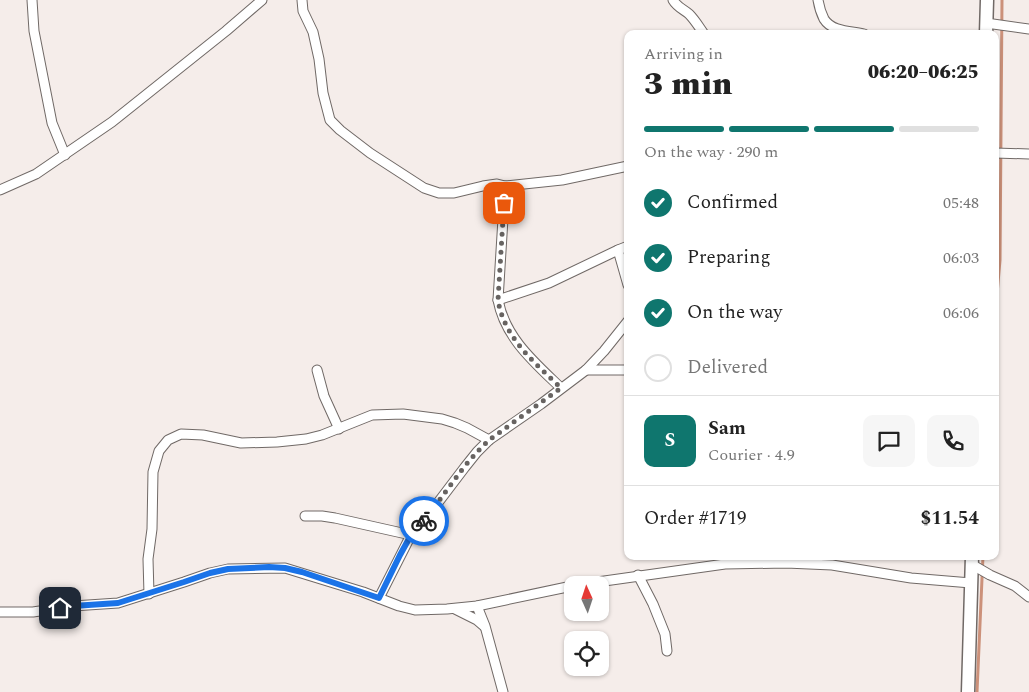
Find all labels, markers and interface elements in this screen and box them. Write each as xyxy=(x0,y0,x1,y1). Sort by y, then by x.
text: Arriving in xyxy=(644,42,723,66)
text: 06:20–06:25 xyxy=(868,58,979,87)
text: 3 min xyxy=(644,60,732,109)
text: On the way · 290 m xyxy=(644,140,778,164)
pin xyxy=(483,182,525,224)
text: Confirmed xyxy=(687,188,778,217)
icon: bag xyxy=(490,189,518,217)
icon: check xyxy=(644,189,672,217)
text: 05:48 xyxy=(943,191,979,215)
text: Preparing xyxy=(687,243,771,272)
icon: check xyxy=(644,244,672,272)
text: 06:03 xyxy=(943,246,979,270)
text: On the way xyxy=(687,298,783,327)
icon: check xyxy=(644,299,672,327)
text: 06:06 xyxy=(943,301,979,325)
text: Delivered xyxy=(687,353,768,382)
text: Sam xyxy=(708,414,746,443)
button: chat xyxy=(863,415,915,467)
button: phone xyxy=(927,415,979,467)
text: S xyxy=(665,426,675,455)
text: Courier · 4.9 xyxy=(708,443,795,467)
courier xyxy=(399,496,449,546)
text: Order #1719 xyxy=(644,504,747,533)
text: $11.54 xyxy=(921,504,979,533)
icon: bike xyxy=(410,507,438,535)
north arrow xyxy=(564,576,609,621)
map controls xyxy=(564,576,609,676)
pin xyxy=(39,587,81,629)
icon: home xyxy=(46,594,74,622)
button: locate xyxy=(564,631,609,676)

